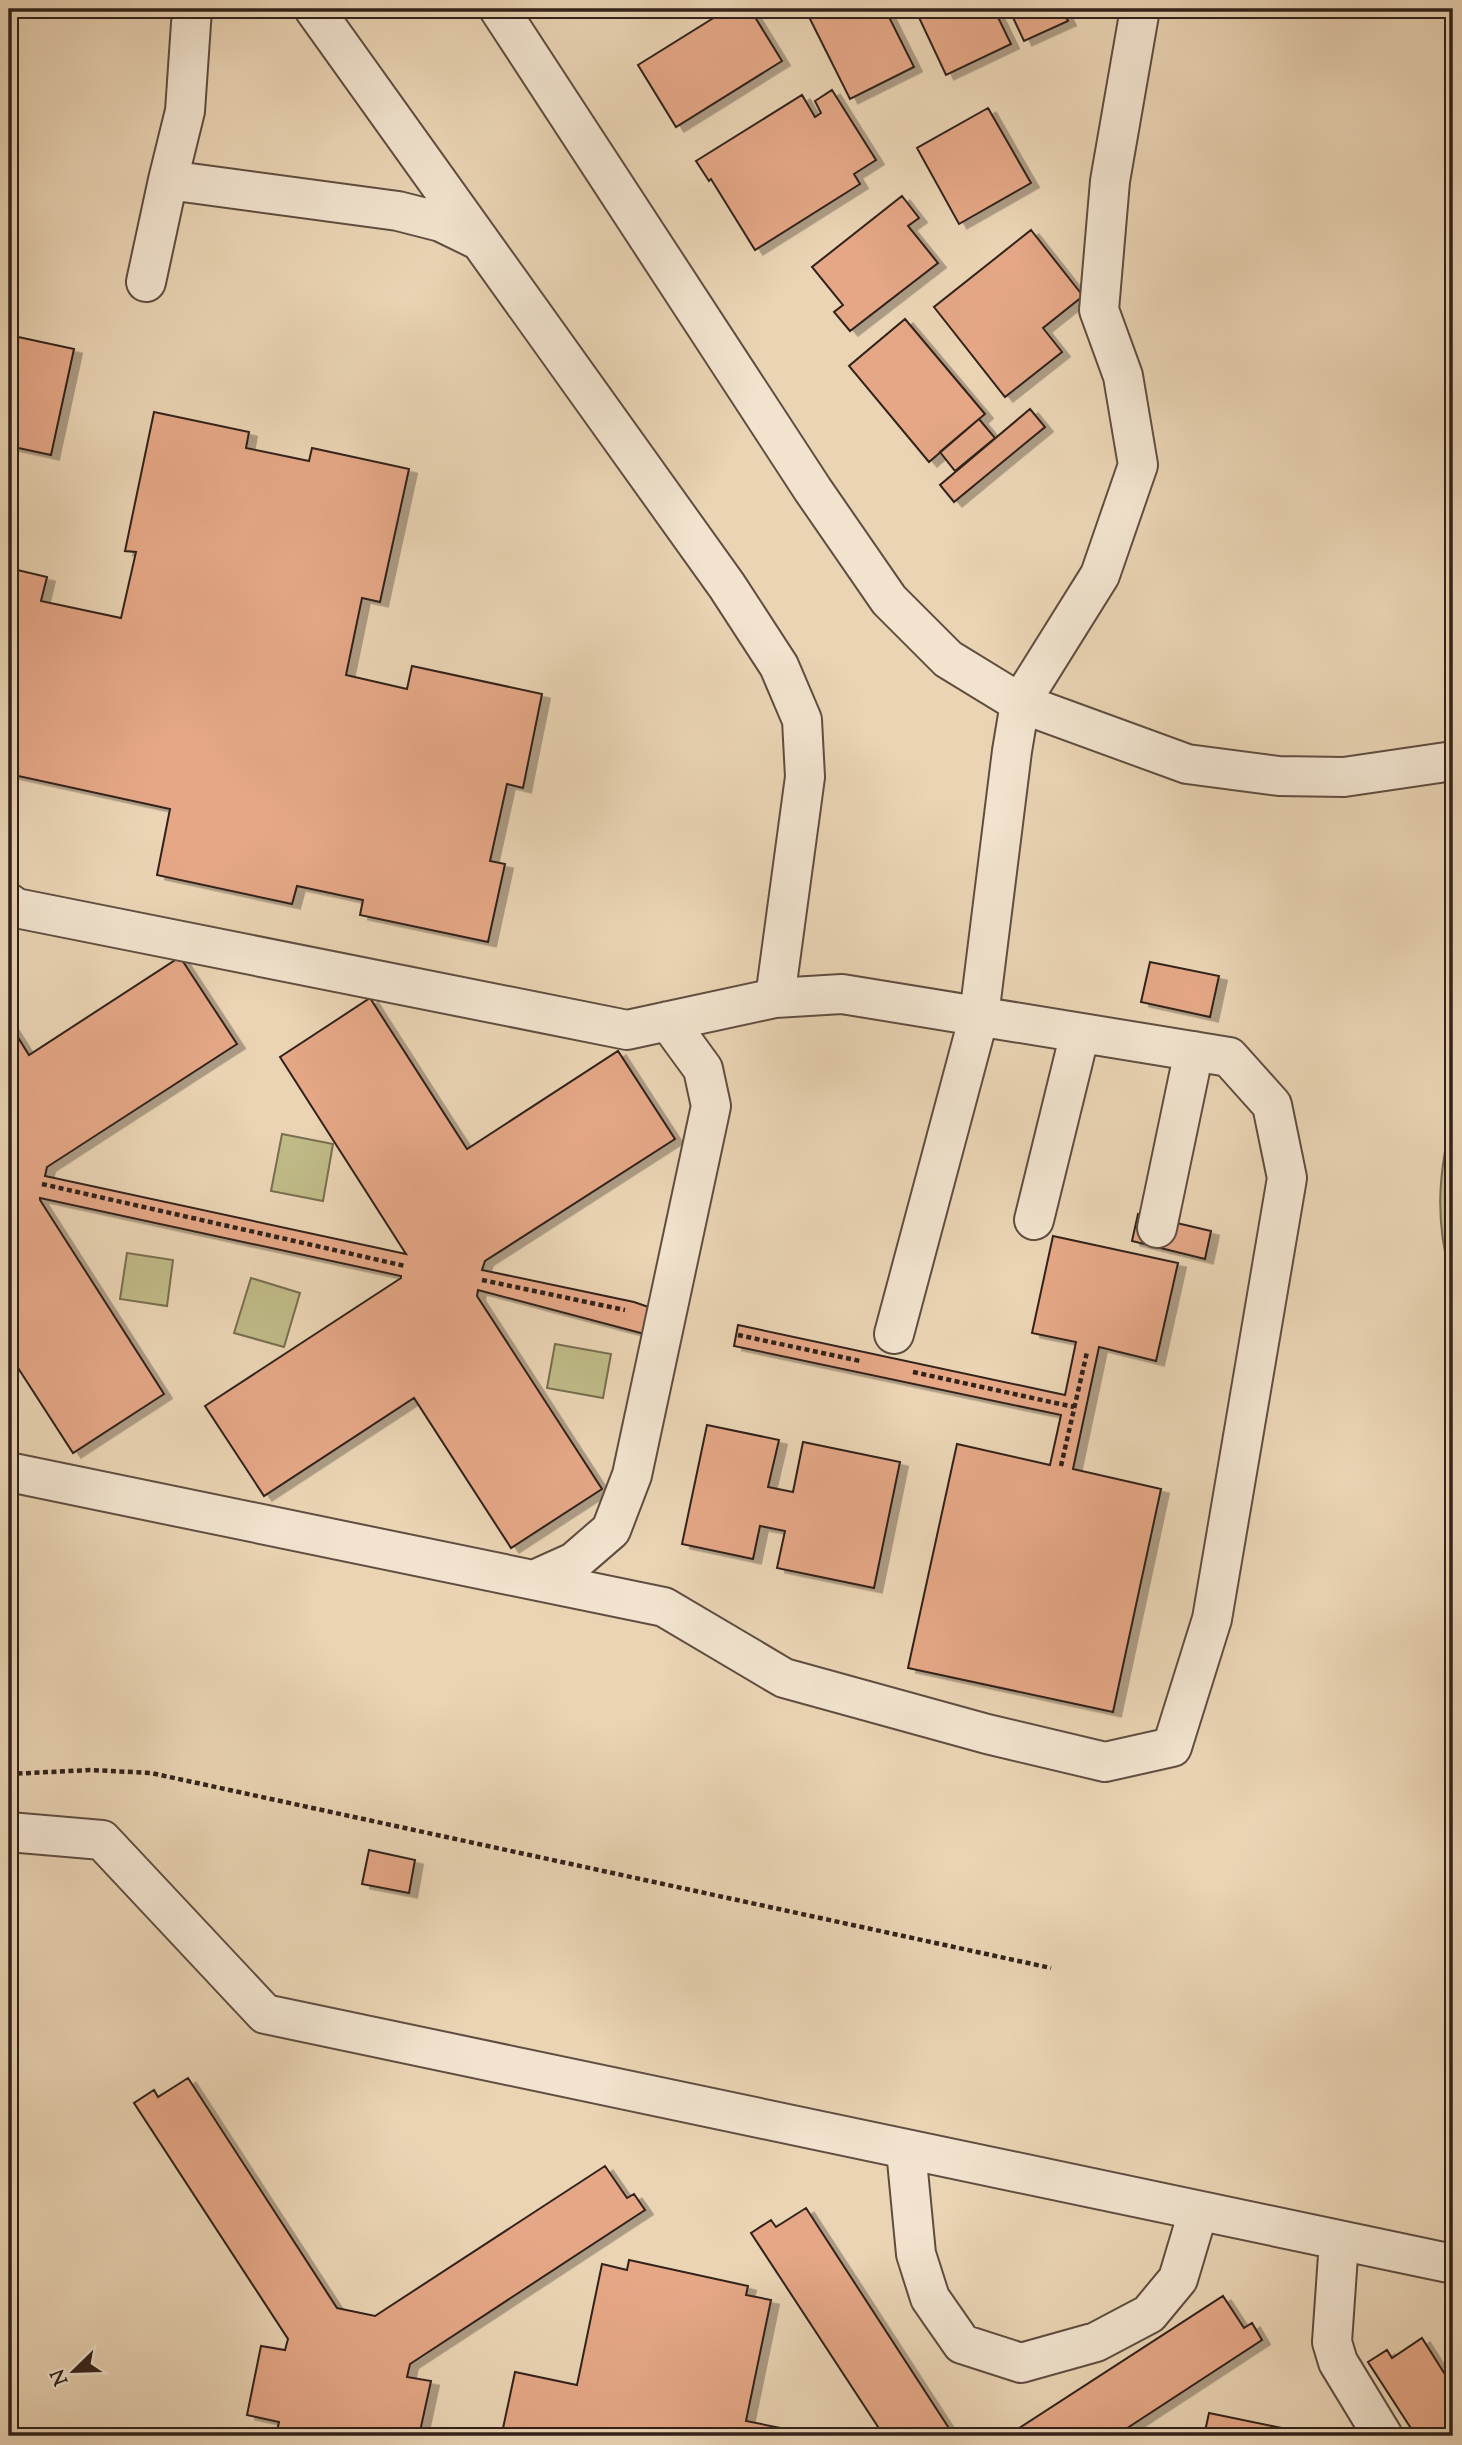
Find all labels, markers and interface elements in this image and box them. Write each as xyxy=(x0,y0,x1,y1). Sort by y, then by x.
north arrow xyxy=(38,2336,108,2406)
text: N xyxy=(45,2364,76,2389)

